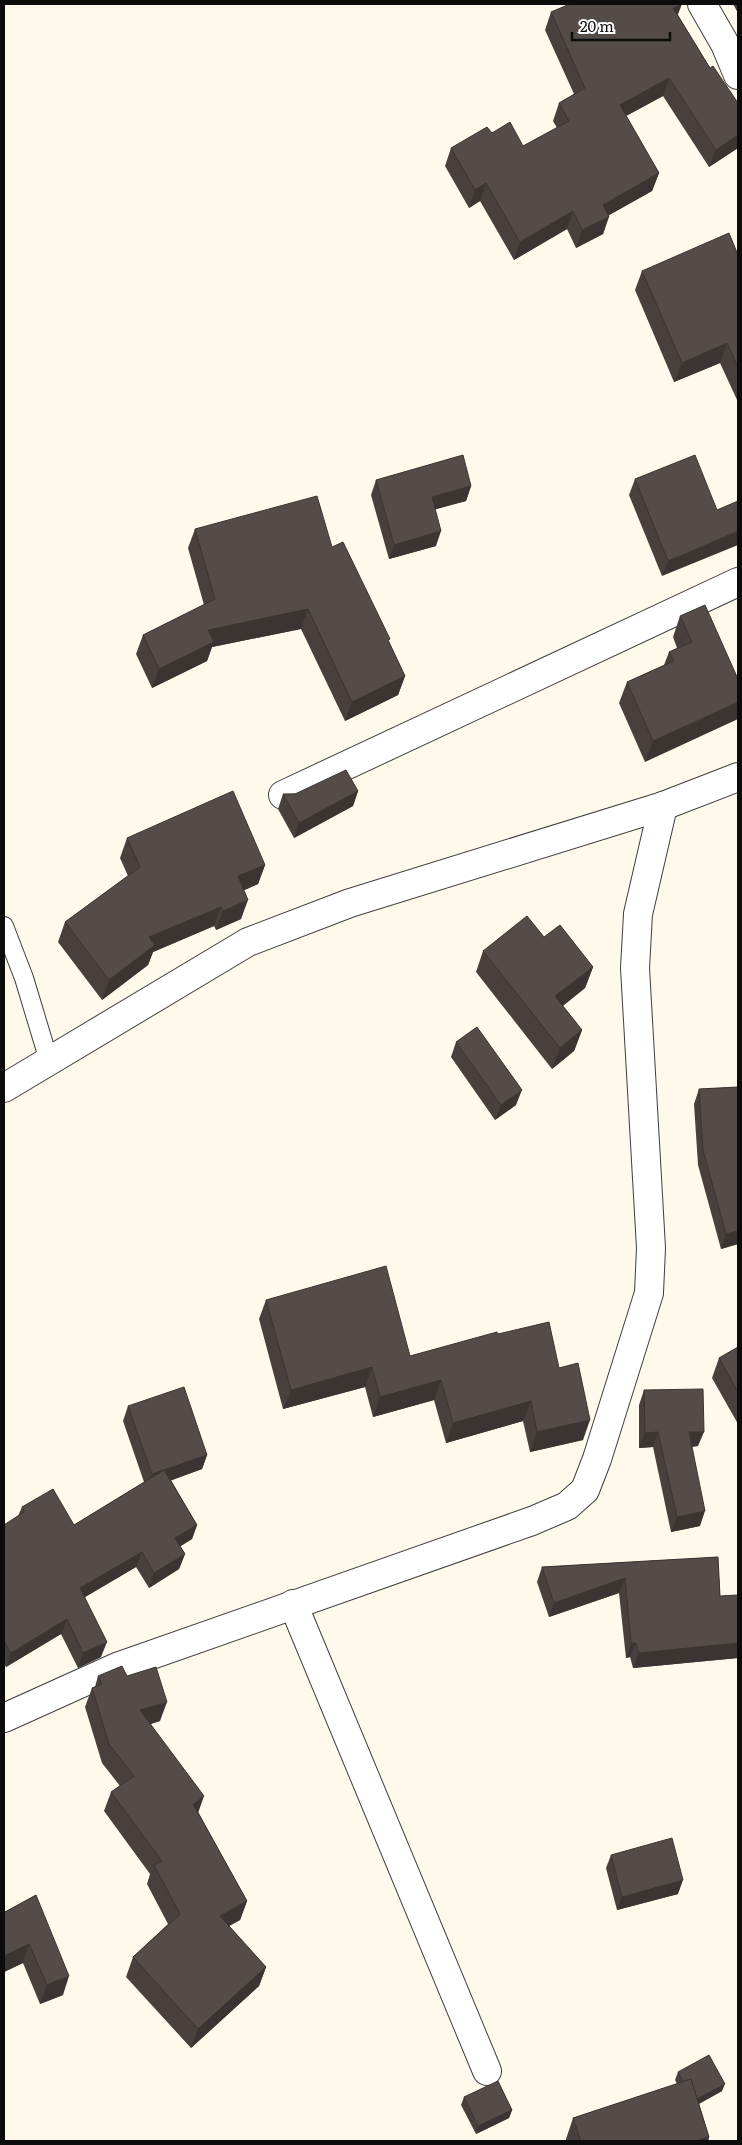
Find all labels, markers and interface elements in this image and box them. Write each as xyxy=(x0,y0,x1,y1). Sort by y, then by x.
scale bar xyxy=(572,10,670,42)
text: 20 m xyxy=(580,14,614,37)

